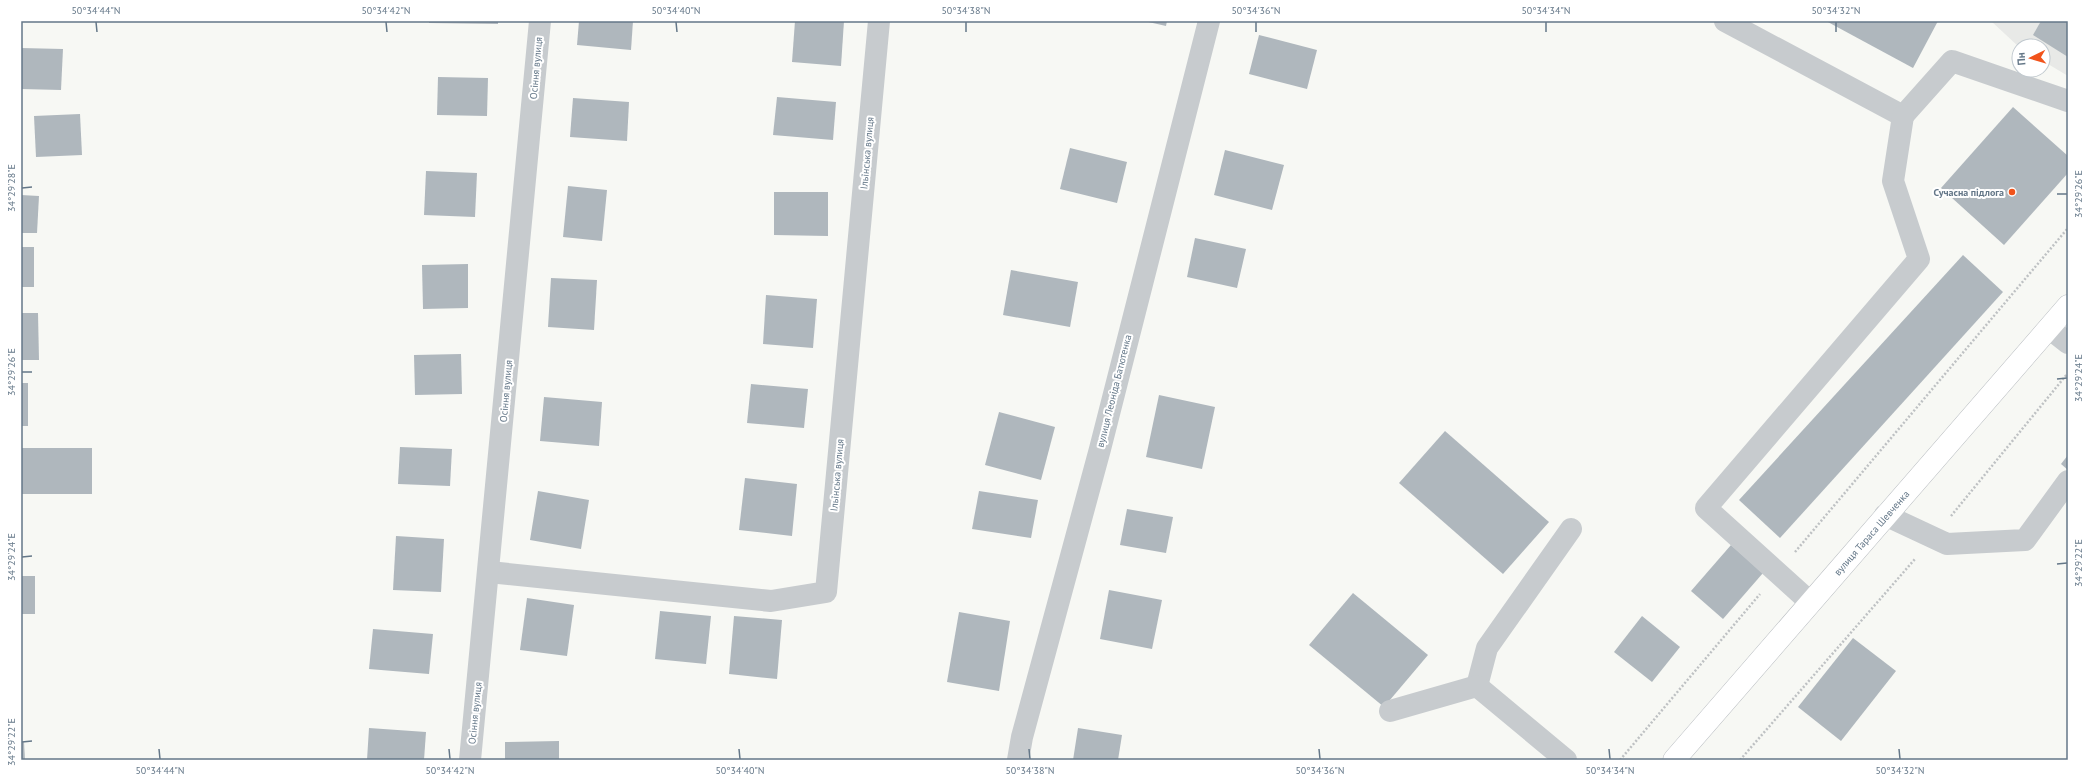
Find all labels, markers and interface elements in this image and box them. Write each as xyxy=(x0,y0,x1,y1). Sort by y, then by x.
text: 50°34'44"N xyxy=(71,4,121,17)
text: 50°34'42"N xyxy=(361,4,411,17)
text: 50°34'40"N xyxy=(651,4,701,17)
text: 50°34'38"N xyxy=(941,4,991,17)
text: 50°34'36"N xyxy=(1231,4,1281,17)
text: 50°34'34"N xyxy=(1521,4,1571,17)
text: 50°34'32"N xyxy=(1811,4,1861,17)
street label: Осіння вулиця xyxy=(527,36,545,100)
north arrow xyxy=(2011,38,2051,78)
text: Пн xyxy=(2013,52,2029,66)
street label: Ільїнська вулиця xyxy=(857,116,877,190)
text: 34°29'28"E xyxy=(5,164,18,212)
text: 34°29'26"E xyxy=(2072,170,2085,218)
place label: Сучасна підлога xyxy=(1934,186,2004,199)
marker: Сучасна підлога xyxy=(2007,187,2017,197)
street label: вулиця Леоніда Батютенка xyxy=(1094,333,1134,449)
text: 34°29'26"E xyxy=(5,348,18,396)
text: 34°29'24"E xyxy=(2072,354,2085,402)
street label: Осіння вулиця xyxy=(497,359,515,423)
street label: Ільїнська вулиця xyxy=(827,438,847,512)
street label: вулиця Тараса Шевченка xyxy=(1831,487,1912,578)
text: 34°29'24"E xyxy=(5,533,18,581)
text: 34°29'22"E xyxy=(2072,539,2085,587)
street label: Осіння вулиця xyxy=(465,681,485,745)
text: 34°29'22"E xyxy=(5,718,18,766)
text: 50°34'44"N xyxy=(135,764,185,777)
text: 50°34'42"N xyxy=(425,764,475,777)
text: 50°34'40"N xyxy=(715,764,765,777)
text: 50°34'38"N xyxy=(1005,764,1055,777)
text: 50°34'36"N xyxy=(1295,764,1345,777)
text: 50°34'34"N xyxy=(1585,764,1635,777)
text: 50°34'32"N xyxy=(1875,764,1925,777)

